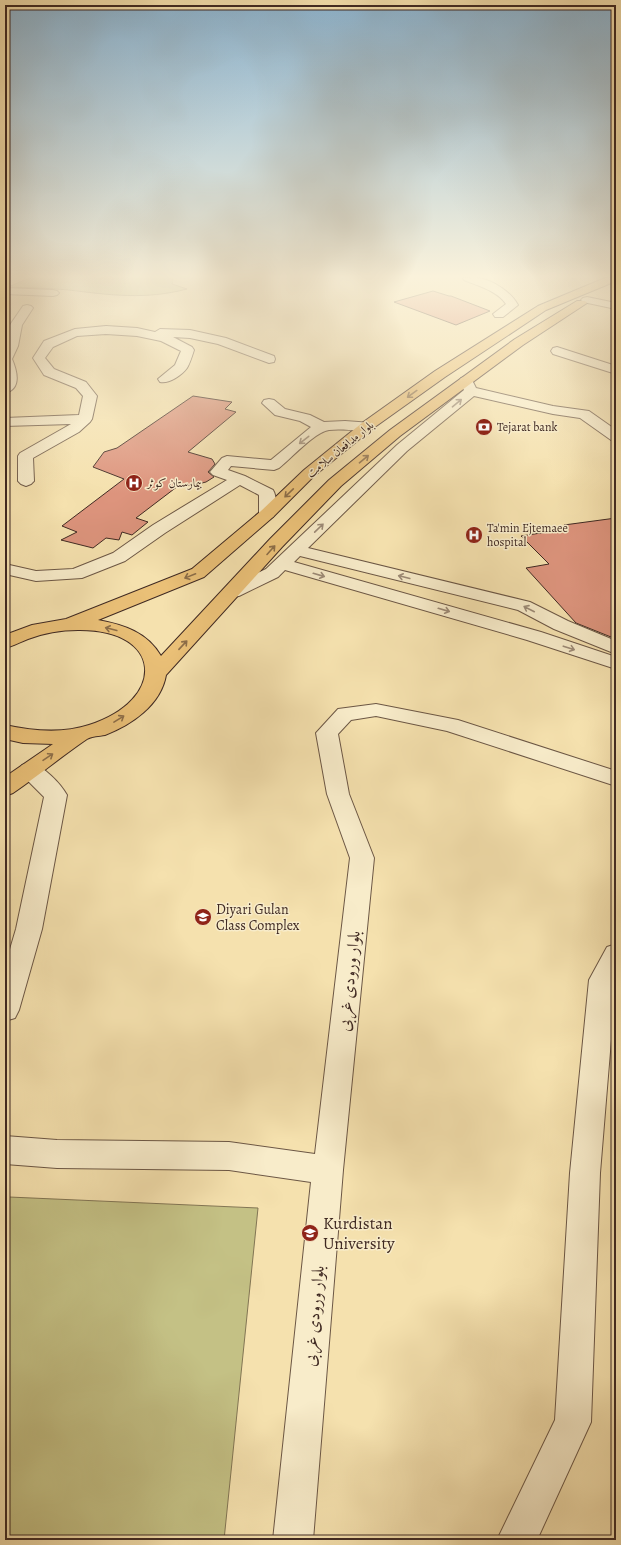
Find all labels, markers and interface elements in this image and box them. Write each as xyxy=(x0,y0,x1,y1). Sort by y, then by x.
one-way arrow xyxy=(407,390,418,398)
one-way arrow xyxy=(451,399,462,408)
street label: بلوار مدافعان سلامت xyxy=(303,417,377,481)
bank icon: Tejarat bank xyxy=(474,417,494,437)
place label: Tejarat bank xyxy=(497,419,557,435)
one-way arrow xyxy=(299,435,310,444)
one-way arrow xyxy=(358,455,369,464)
hospital icon: بیمارستان کوثر xyxy=(124,473,144,493)
place label: بیمارستان کوثر xyxy=(145,475,202,491)
one-way arrow xyxy=(284,488,294,497)
place label: Ta'min Ejtemaee hospital xyxy=(487,520,568,550)
one-way arrow xyxy=(314,523,324,533)
hospital icon: Ta'min Ejtemaee hospital xyxy=(464,525,484,545)
one-way arrow xyxy=(266,544,275,555)
one-way arrow xyxy=(313,572,326,579)
one-way arrow xyxy=(398,572,411,580)
one-way arrow xyxy=(185,573,197,581)
one-way arrow xyxy=(524,605,536,612)
one-way arrow xyxy=(438,607,451,614)
one-way arrow xyxy=(105,625,118,632)
one-way arrow xyxy=(178,640,188,650)
one-way arrow xyxy=(563,644,575,652)
one-way arrow xyxy=(113,715,125,723)
one-way arrow xyxy=(42,753,54,761)
place label: Diyari Gulan Class Complex xyxy=(216,900,300,935)
school or university icon: Diyari Gulan Class Complex xyxy=(193,907,213,927)
street label: بلوار ورودی غربی xyxy=(332,929,367,1033)
place label: Kurdistan University xyxy=(323,1212,395,1255)
school or university icon: Kurdistan University xyxy=(300,1223,320,1243)
street label: بلوار ورودی غربی xyxy=(298,1265,331,1368)

